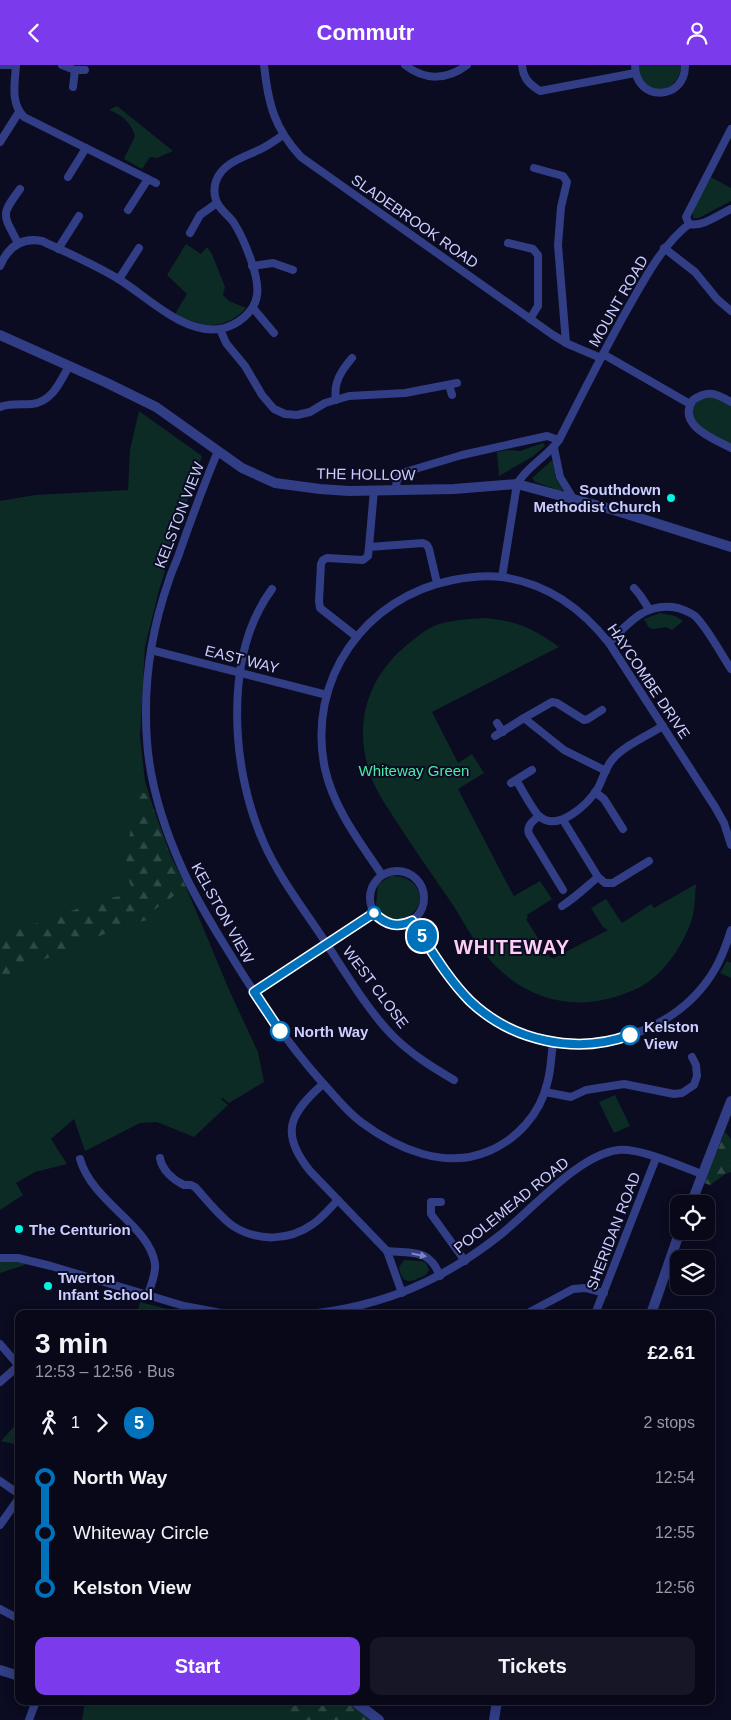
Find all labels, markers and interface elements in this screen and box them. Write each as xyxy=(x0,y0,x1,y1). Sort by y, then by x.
icon: back xyxy=(20,19,48,47)
icon: person xyxy=(683,19,711,47)
text: Commutr xyxy=(317,20,414,45)
street label: SLADEBROOK ROAD xyxy=(348,171,482,271)
street label: MOUNT ROAD xyxy=(585,252,651,350)
street label: KELSTON VIEW xyxy=(151,459,207,570)
street label: THE HOLLOW xyxy=(316,465,417,483)
place label: Southdown Methodist Church xyxy=(534,481,661,515)
marker: Southdown Methodist Church xyxy=(665,492,677,504)
street label: HAYCOMBE DRIVE xyxy=(604,620,694,742)
street label: EAST WAY xyxy=(203,642,281,676)
park label: Whiteway Green xyxy=(359,762,469,779)
street label: KELSTON VIEW xyxy=(188,860,258,967)
unlabelled marker xyxy=(367,906,381,920)
line badge: 5 xyxy=(406,920,438,952)
text: 5 xyxy=(417,926,427,946)
district label: WHITEWAY xyxy=(454,936,570,958)
street label: WEST CLOSE xyxy=(340,943,412,1031)
place label: Kelston View xyxy=(644,1018,699,1052)
marker: North Way xyxy=(270,1021,290,1041)
place label: North Way xyxy=(294,1023,369,1040)
marker: Kelston View xyxy=(620,1025,640,1045)
street label: POOLEMEAD ROAD xyxy=(450,1153,572,1256)
street label: SHERIDAN ROAD xyxy=(583,1169,643,1292)
map controls xyxy=(670,1195,715,1295)
button: locate xyxy=(670,1195,715,1240)
place label: The Centurion xyxy=(29,1221,131,1238)
marker: The Centurion xyxy=(13,1223,25,1235)
button: layers xyxy=(670,1250,715,1295)
one-way arrow xyxy=(411,1252,427,1260)
place label: Twerton Infant School xyxy=(58,1269,153,1303)
marker: Twerton Infant School xyxy=(42,1280,54,1292)
text: 3 min xyxy=(35,1328,108,1359)
text: £2.61 xyxy=(647,1342,695,1363)
text: 12:53 – 12:56 · Bus xyxy=(35,1363,175,1380)
icon: walk xyxy=(35,1409,63,1437)
icon: forward xyxy=(88,1409,116,1437)
text: 5 xyxy=(134,1413,144,1433)
text: 1 xyxy=(71,1414,80,1431)
text: 2 stops xyxy=(643,1414,695,1431)
text: North Way xyxy=(73,1467,167,1488)
text: 12:54 xyxy=(655,1469,695,1486)
text: Whiteway Circle xyxy=(73,1522,209,1543)
text: 12:55 xyxy=(655,1524,695,1541)
text: Kelston View xyxy=(73,1577,191,1598)
text: 12:56 xyxy=(655,1579,695,1596)
button: Start xyxy=(35,1637,360,1695)
button: Tickets xyxy=(370,1637,695,1695)

